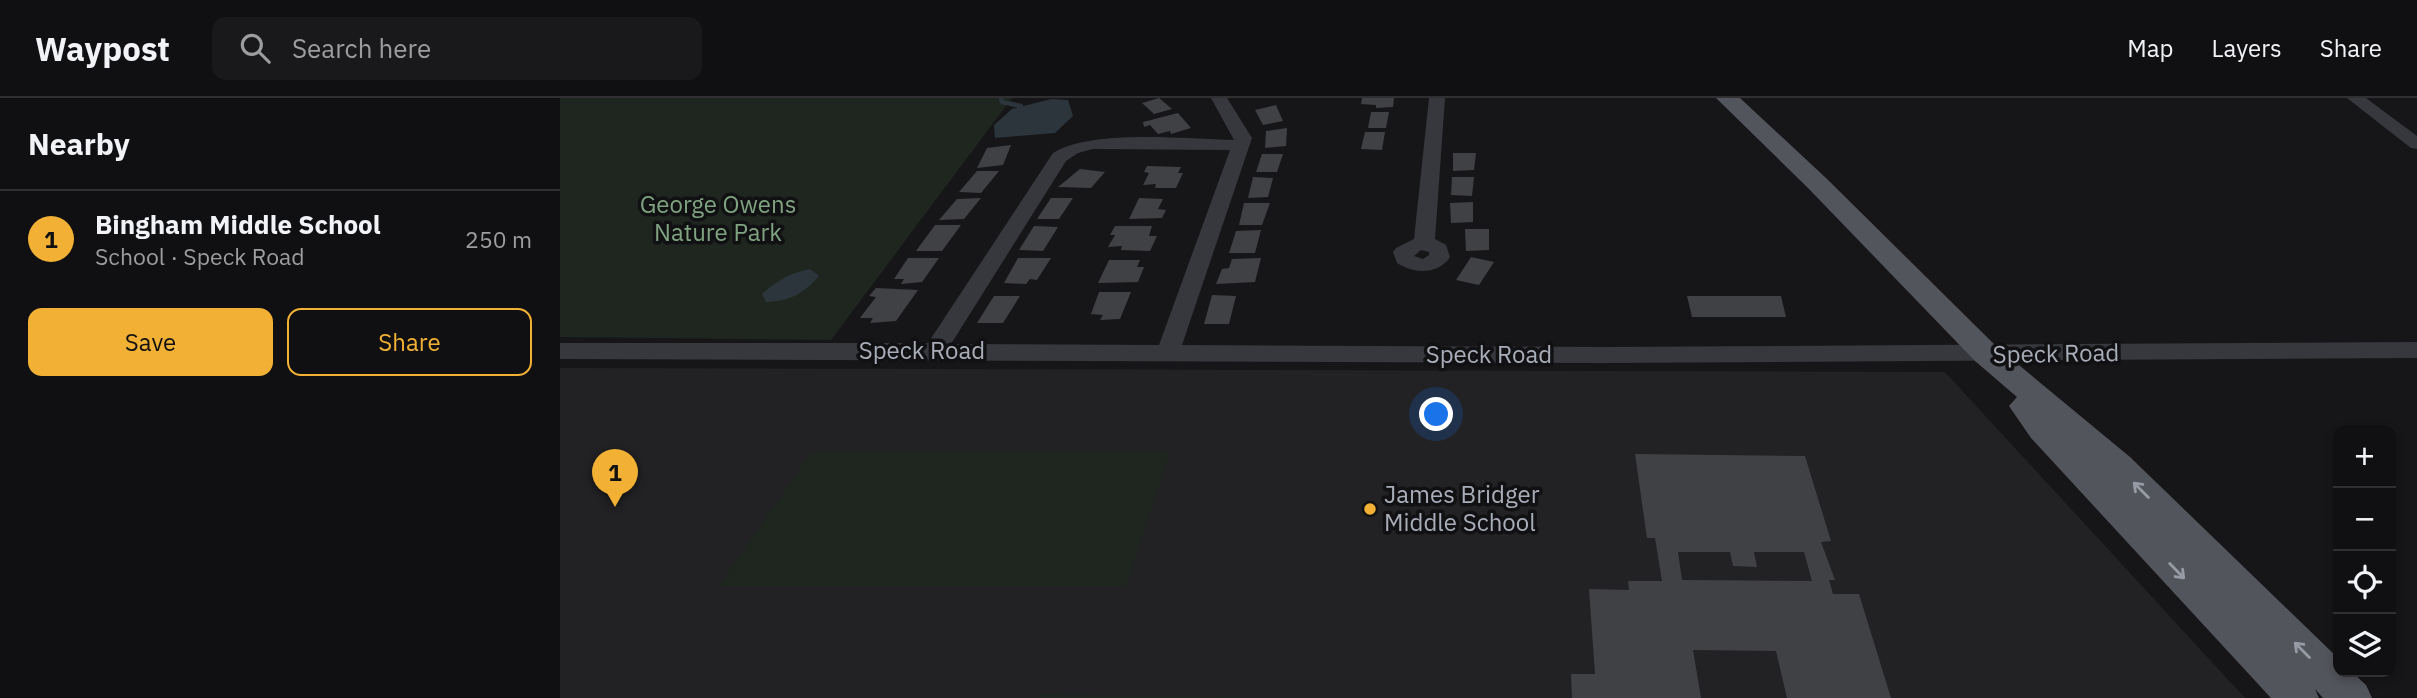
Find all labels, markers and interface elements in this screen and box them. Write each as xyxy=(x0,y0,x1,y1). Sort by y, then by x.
search box xyxy=(212,17,702,80)
text: Waypost xyxy=(35,27,170,70)
icon: search xyxy=(236,29,274,67)
text: Search here xyxy=(292,31,431,65)
text: Map xyxy=(2127,32,2174,64)
text: Layers xyxy=(2212,32,2282,64)
text: Share xyxy=(2320,32,2382,64)
text: Nearby xyxy=(28,124,130,163)
park label: George Owens Nature Park xyxy=(640,188,796,248)
text: Bingham Middle School xyxy=(95,207,381,241)
text: 1 xyxy=(44,224,58,254)
text: 250 m xyxy=(465,224,532,254)
text: School · Speck Road xyxy=(95,241,305,271)
button: Save xyxy=(28,308,273,376)
button: Share xyxy=(287,308,532,376)
street label: Speck Road xyxy=(859,334,985,366)
street label: Speck Road xyxy=(1992,336,2120,370)
street label: Speck Road xyxy=(1426,338,1552,370)
your location xyxy=(1419,397,1453,431)
map controls xyxy=(2333,425,2396,677)
button: + xyxy=(2333,425,2396,488)
pin: 1 xyxy=(592,449,638,507)
place label: James Bridger Middle School xyxy=(1384,478,1540,538)
one-way arrow xyxy=(2133,481,2150,498)
button: − xyxy=(2333,488,2396,551)
marker: James Bridger Middle School xyxy=(1362,501,1378,517)
button: locate xyxy=(2333,551,2396,614)
one-way arrow xyxy=(2168,562,2185,579)
button: layers xyxy=(2333,614,2396,677)
one-way arrow xyxy=(2294,642,2311,659)

